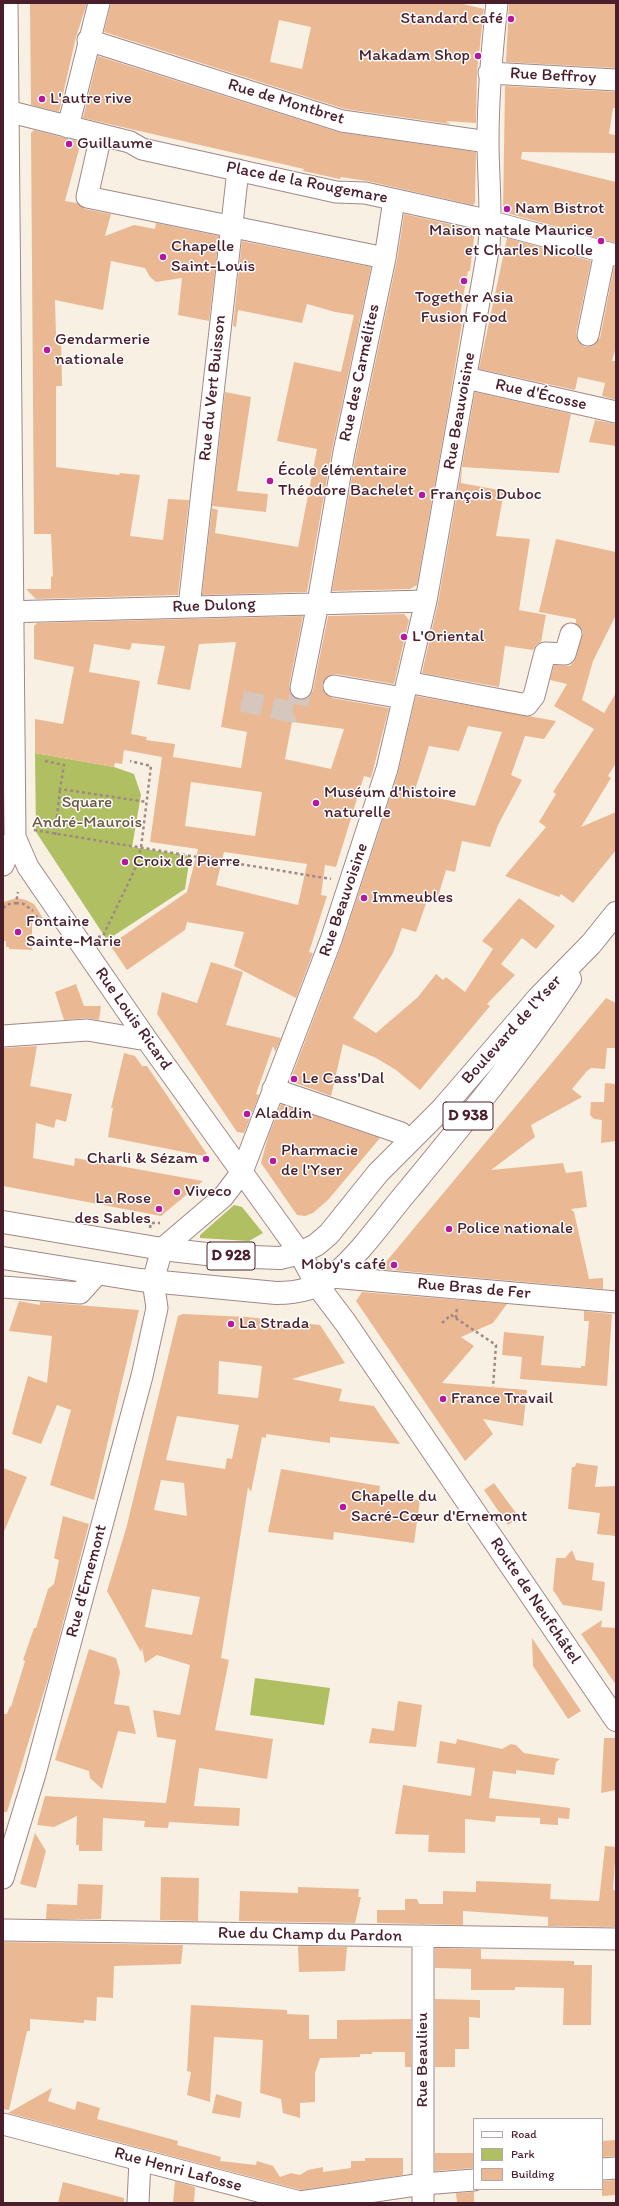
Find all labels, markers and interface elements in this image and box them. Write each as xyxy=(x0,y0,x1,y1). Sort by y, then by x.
place label: Standard café xyxy=(401,9,503,29)
marker: Standard café xyxy=(506,14,516,24)
place label: Makadam Shop xyxy=(359,46,470,66)
marker: Makadam Shop xyxy=(473,51,483,61)
street label: Rue Beffroy xyxy=(509,64,597,88)
street label: Rue de Montbret xyxy=(225,75,347,129)
place label: L'autre rive xyxy=(50,89,132,109)
marker: L'autre rive xyxy=(37,94,47,104)
place label: Guillaume xyxy=(77,134,153,154)
marker: Guillaume xyxy=(64,139,74,149)
street label: Place de la Rougemare xyxy=(224,157,390,209)
place label: Nam Bistrot xyxy=(515,199,604,219)
marker: Nam Bistrot xyxy=(502,204,512,214)
place label: Maison natale Maurice et Charles Nicolle xyxy=(429,221,593,261)
marker: Maison natale Maurice et Charles Nicolle xyxy=(596,236,606,246)
place label: Chapelle Saint-Louis xyxy=(171,237,255,277)
marker: Chapelle Saint-Louis xyxy=(158,252,168,262)
marker: Together Asia Fusion Food xyxy=(459,276,469,286)
place label: Together Asia Fusion Food xyxy=(415,288,513,328)
street label: Rue des Carmélites xyxy=(335,302,385,444)
street label: Rue du Vert Buisson xyxy=(195,314,231,462)
place label: Gendarmerie nationale xyxy=(55,330,150,370)
marker: Gendarmerie nationale xyxy=(42,345,52,355)
street label: Rue Beauvoisine xyxy=(440,351,480,471)
street label: Rue d'Écosse xyxy=(493,375,589,415)
place label: École élémentaire Théodore Bachelet xyxy=(278,461,414,501)
marker: École élémentaire Théodore Bachelet xyxy=(265,476,275,486)
place label: François Duboc xyxy=(430,485,542,505)
marker: François Duboc xyxy=(417,490,427,500)
street label: Rue Dulong xyxy=(172,594,256,618)
place label: L'Oriental xyxy=(412,627,484,647)
marker: L'Oriental xyxy=(399,632,409,642)
place label: Muséum d'histoire naturelle xyxy=(324,783,456,823)
park label: Square André-Maurois xyxy=(32,793,142,833)
marker: Muséum d'histoire naturelle xyxy=(311,798,321,808)
street label: Rue Beauvoisine xyxy=(315,840,373,960)
place label: Croix de Pierre xyxy=(133,852,240,872)
marker: Croix de Pierre xyxy=(120,857,130,867)
place label: Immeubles xyxy=(372,888,453,908)
marker: Immeubles xyxy=(359,893,369,903)
place label: Fontaine Sainte-Marie xyxy=(26,912,121,952)
marker: Fontaine Sainte-Marie xyxy=(13,927,23,937)
street label: Rue Louis Ricard xyxy=(90,964,176,1074)
street label: Boulevard de l'Yser xyxy=(458,971,566,1089)
place label: Le Cass'Dal xyxy=(302,1069,385,1089)
marker: Le Cass'Dal xyxy=(289,1074,299,1084)
road number: D 938 xyxy=(443,1102,493,1130)
place label: Aladdin xyxy=(255,1104,312,1124)
marker: Aladdin xyxy=(242,1109,252,1119)
place label: Pharmacie de l'Yser xyxy=(281,1141,358,1181)
place label: Charli & Sézam xyxy=(87,1149,198,1169)
marker: Charli & Sézam xyxy=(201,1154,211,1164)
marker: Pharmacie de l'Yser xyxy=(268,1156,278,1166)
place label: Viveco xyxy=(185,1182,232,1202)
marker: Viveco xyxy=(172,1187,182,1197)
place label: La Rose des Sables xyxy=(74,1189,151,1229)
marker: La Rose des Sables xyxy=(154,1204,164,1214)
place label: Police nationale xyxy=(457,1219,573,1239)
marker: Police nationale xyxy=(444,1224,454,1234)
road number: D 928 xyxy=(207,1242,255,1270)
place label: Moby's café xyxy=(301,1255,386,1275)
marker: Moby's café xyxy=(389,1260,399,1270)
street label: Rue Bras de Fer xyxy=(416,1274,532,1304)
place label: La Strada xyxy=(239,1314,309,1334)
marker: La Strada xyxy=(226,1319,236,1329)
place label: France Travail xyxy=(451,1389,553,1409)
marker: France Travail xyxy=(438,1394,448,1404)
place label: Chapelle du Sacré-Cœur d'Ernemont xyxy=(351,1487,527,1527)
marker: Chapelle du Sacré-Cœur d'Ernemont xyxy=(338,1502,348,1512)
street label: Rue d'Ernemont xyxy=(62,1522,112,1640)
street label: Route de Neufchâtel xyxy=(485,1534,585,1668)
street label: Rue du Champ du Pardon xyxy=(218,1923,402,1947)
street label: Rue Beaulieu xyxy=(413,2012,433,2108)
legend xyxy=(473,2118,603,2190)
text: Road xyxy=(511,2127,537,2141)
street label: Rue Henri Lafosse xyxy=(112,2143,244,2197)
text: Park xyxy=(511,2147,535,2161)
text: Building xyxy=(511,2167,554,2181)

